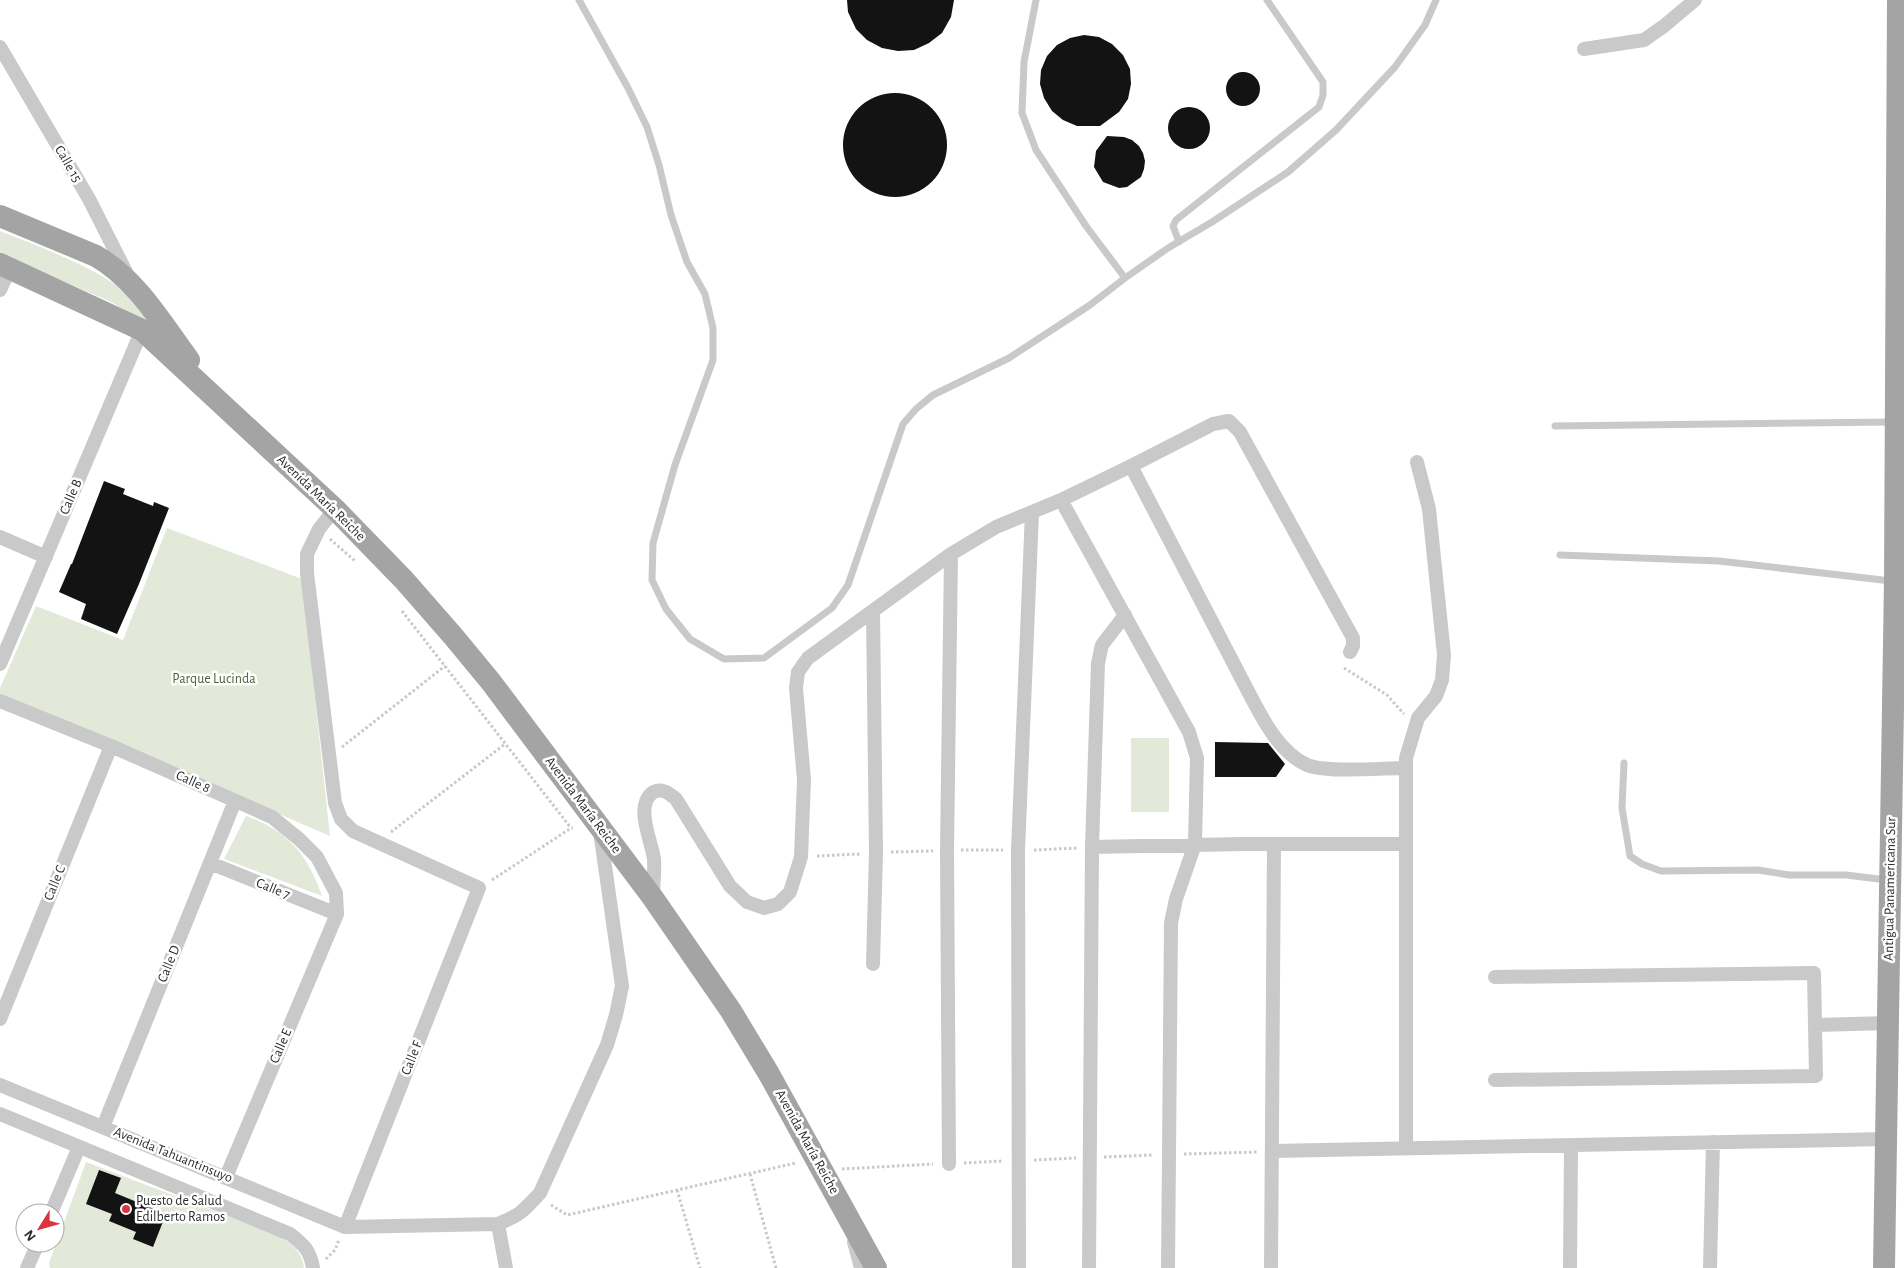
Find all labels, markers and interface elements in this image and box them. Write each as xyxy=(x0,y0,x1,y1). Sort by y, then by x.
street label: Calle 15 xyxy=(52,143,84,185)
street label: Avenida María Reiche xyxy=(274,452,368,544)
street label: Calle B xyxy=(57,477,85,517)
park label: Parque Lucinda xyxy=(172,672,256,686)
street label: Avenida María Reiche xyxy=(542,754,624,856)
street label: Calle 8 xyxy=(174,768,212,796)
street label: Antigua Panamericana Sur xyxy=(1882,816,1898,961)
street label: Calle C xyxy=(42,863,68,903)
street label: Calle 7 xyxy=(254,876,292,902)
street label: Calle D xyxy=(155,944,183,984)
street label: Calle E xyxy=(267,1026,295,1065)
street label: Calle F xyxy=(399,1038,425,1077)
street label: Avenida María Reiche xyxy=(773,1088,841,1196)
street label: Avenida Tahuantinsuyo xyxy=(112,1125,235,1185)
place label: Puesto de Salud Edilberto Ramos xyxy=(136,1194,225,1224)
north arrow xyxy=(15,1203,65,1253)
marker: Puesto de Salud Edilberto Ramos xyxy=(120,1203,132,1215)
text: N xyxy=(22,1227,39,1243)

